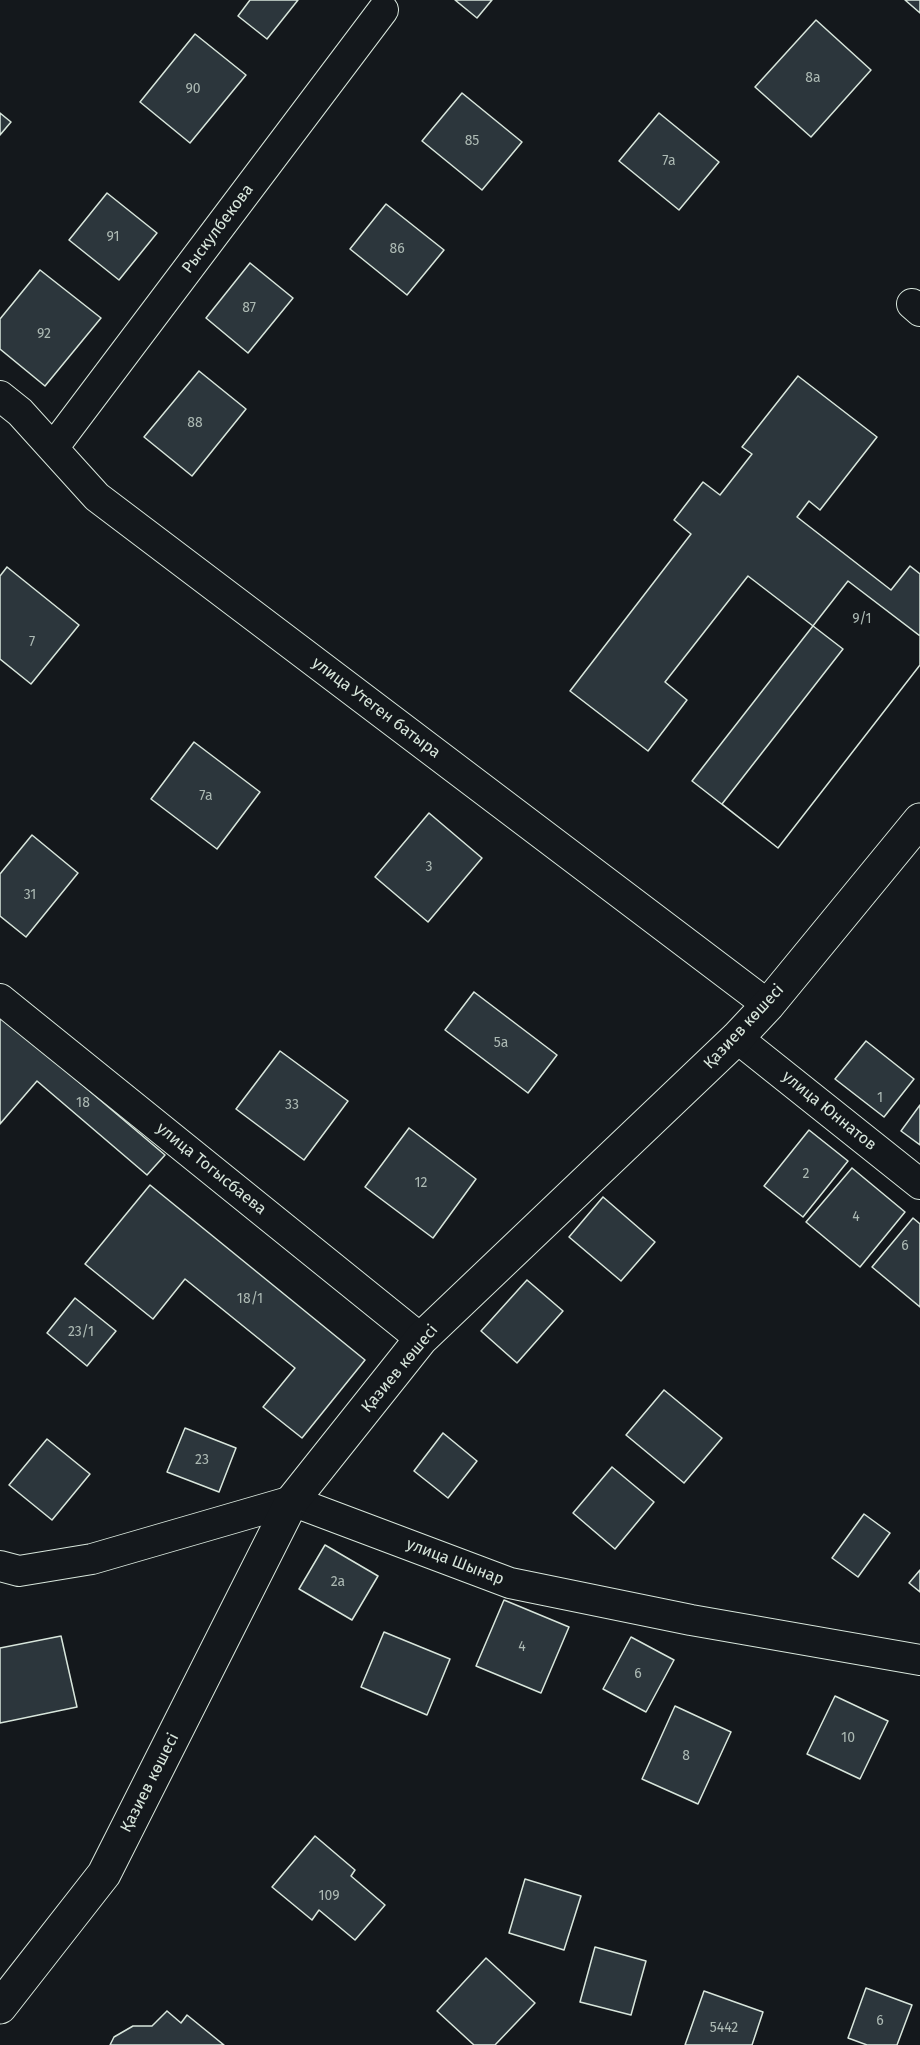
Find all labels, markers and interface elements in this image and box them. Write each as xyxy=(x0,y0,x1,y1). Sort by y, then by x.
house number: 8а xyxy=(805,70,821,86)
house number: 90 xyxy=(185,81,201,97)
house number: 85 xyxy=(465,133,479,149)
house number: 7а xyxy=(662,153,676,169)
street label: Рыскулбекова xyxy=(178,181,258,277)
house number: 91 xyxy=(106,229,120,245)
house number: 86 xyxy=(389,241,405,257)
house number: 87 xyxy=(242,300,256,316)
house number: 92 xyxy=(37,326,51,342)
house number: 88 xyxy=(187,415,203,431)
house number: 9/1 xyxy=(852,611,872,627)
house number: 7 xyxy=(29,634,35,650)
street label: улица Утеген батыра xyxy=(308,653,444,763)
house number: 7а xyxy=(199,788,213,804)
house number: 3 xyxy=(426,859,432,875)
house number: 31 xyxy=(24,887,36,903)
street label: Қазиев көшесі xyxy=(700,981,788,1073)
house number: 5а xyxy=(494,1035,508,1051)
street label: улица Юннатов xyxy=(778,1067,880,1155)
house number: 1 xyxy=(877,1090,883,1106)
house number: 18 xyxy=(76,1095,90,1111)
house number: 33 xyxy=(285,1097,299,1113)
street label: улица Тогысбаева xyxy=(152,1119,270,1219)
house number: 2 xyxy=(803,1166,809,1182)
house number: 12 xyxy=(415,1175,427,1191)
house number: 4 xyxy=(852,1209,860,1225)
house number: 6 xyxy=(901,1238,909,1254)
house number: 18/1 xyxy=(237,1291,263,1307)
street label: Қазиев көшесі xyxy=(358,1321,442,1417)
house number: 23/1 xyxy=(68,1324,94,1340)
house number: 23 xyxy=(195,1452,209,1468)
street label: улица Шынар xyxy=(403,1535,507,1589)
house number: 2а xyxy=(331,1574,345,1590)
house number: 4 xyxy=(518,1639,526,1655)
house number: 6 xyxy=(634,1666,642,1682)
street label: Қазиев көшесі xyxy=(117,1730,183,1836)
house number: 10 xyxy=(841,1730,855,1746)
house number: 8 xyxy=(682,1748,690,1764)
house number: 109 xyxy=(318,1888,340,1904)
house number: 6 xyxy=(876,2013,884,2029)
house number: 5442 xyxy=(710,2020,738,2036)

